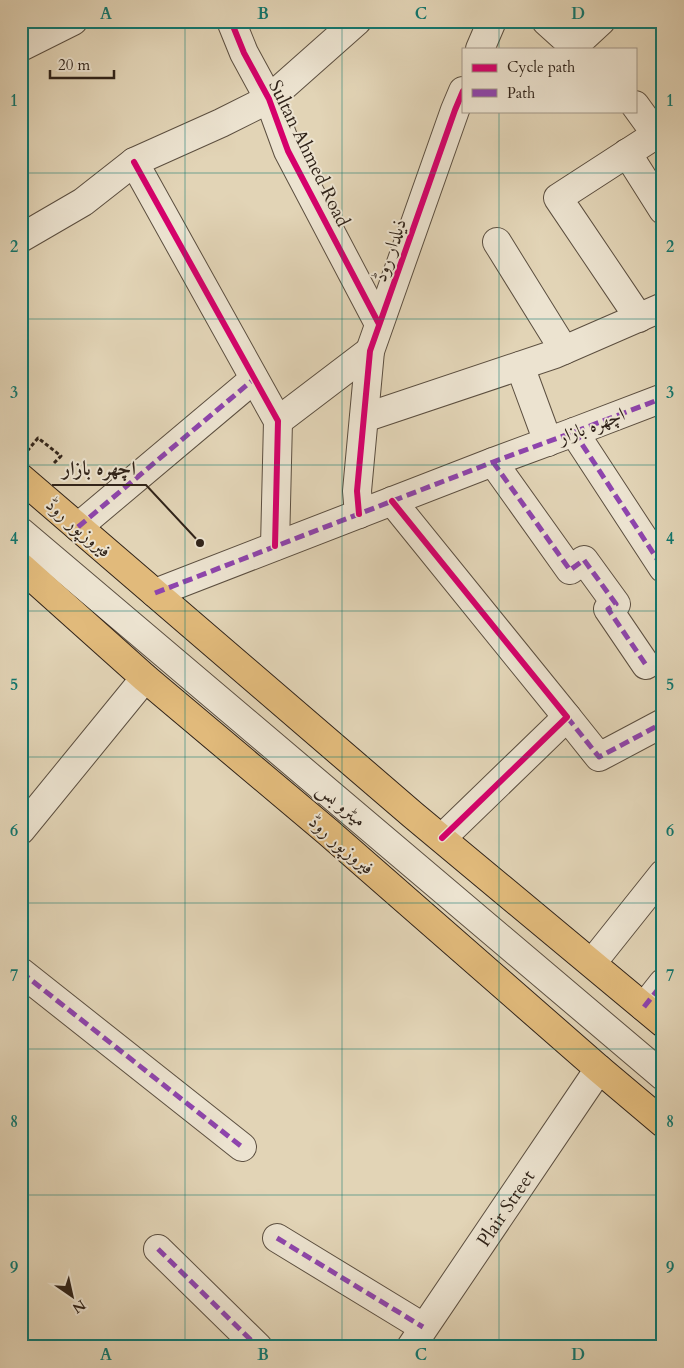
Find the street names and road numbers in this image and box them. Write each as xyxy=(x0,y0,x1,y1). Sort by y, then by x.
street label: Sultan Ahmed Road xyxy=(262,76,356,231)
street label: ذیلدار روڈ xyxy=(367,215,413,286)
street label: اچھرہ بازار xyxy=(552,401,629,451)
street label: فیروزپور روڈ xyxy=(40,492,117,564)
street label: میٹرو بس xyxy=(311,776,372,833)
street label: فیروزپور روڈ xyxy=(303,809,380,881)
street label: Plair Street xyxy=(471,1165,541,1252)

